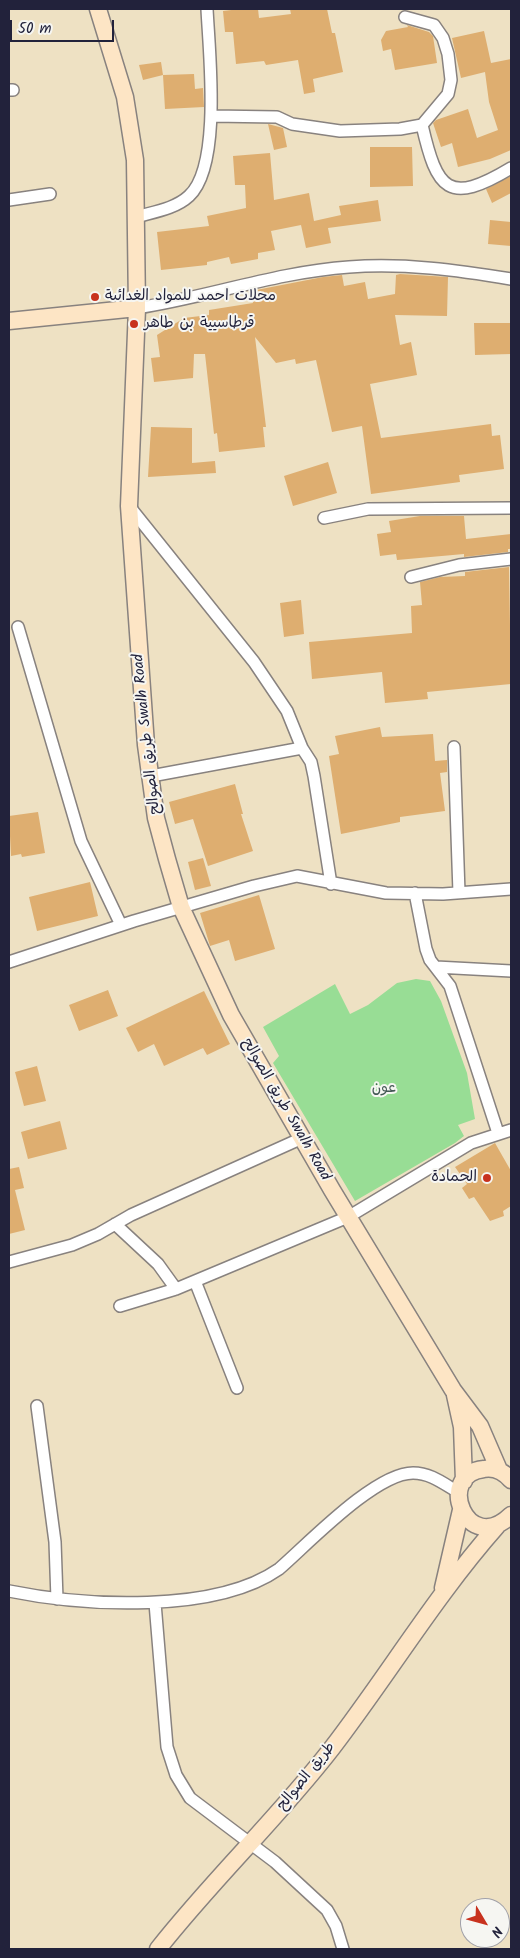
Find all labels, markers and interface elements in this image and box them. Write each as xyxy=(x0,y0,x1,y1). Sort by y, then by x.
scale bar xyxy=(12,10,116,42)
text: 50 m xyxy=(18,17,52,41)
place label: محلات احمد للمواد الغدائىة xyxy=(105,288,276,306)
marker: محلات احمد للمواد الغدائىة xyxy=(89,291,101,303)
place label: قرطاسيية بن طاهر xyxy=(144,315,254,333)
marker: قرطاسيية بن طاهر xyxy=(128,318,140,330)
street label: طريق الصوالح Swalh Road xyxy=(131,653,165,815)
street label: طريق الصوالح Swalh Road xyxy=(237,1036,333,1184)
park label: عون xyxy=(372,1080,396,1098)
place label: الحمادة xyxy=(431,1169,477,1187)
marker: الحمادة xyxy=(481,1172,493,1184)
street label: طريق الصوالح xyxy=(274,1739,340,1815)
north arrow xyxy=(460,1898,510,1948)
text: N xyxy=(485,1921,508,1942)

